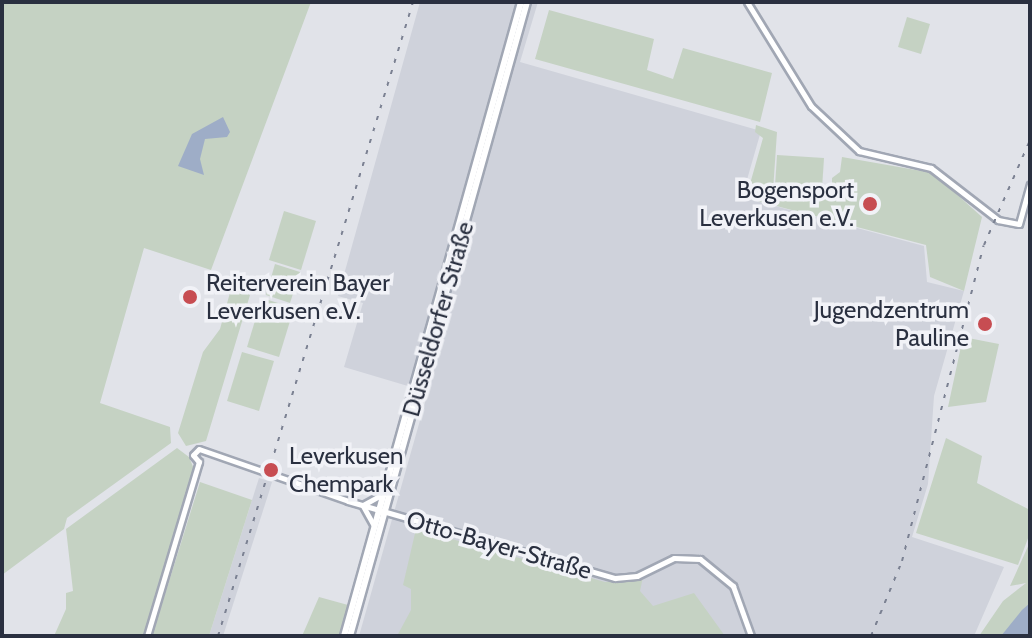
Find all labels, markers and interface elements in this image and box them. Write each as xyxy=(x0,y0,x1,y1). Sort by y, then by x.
place label: Bogensport Leverkusen e.V. xyxy=(699,176,854,232)
marker: Bogensport Leverkusen e.V. xyxy=(861,195,879,213)
street label: Düsseldorfer Straße xyxy=(396,218,480,420)
place label: Reiterverein Bayer Leverkusen e.V. xyxy=(206,269,390,325)
marker: Reiterverein Bayer Leverkusen e.V. xyxy=(181,288,199,306)
place label: Jugendzentrum Pauline xyxy=(814,296,969,352)
marker: Jugendzentrum Pauline xyxy=(976,315,994,333)
place label: Leverkusen Chempark xyxy=(289,442,403,498)
marker: Leverkusen Chempark xyxy=(260,459,282,481)
street label: Otto-Bayer-Straße xyxy=(403,505,595,585)

